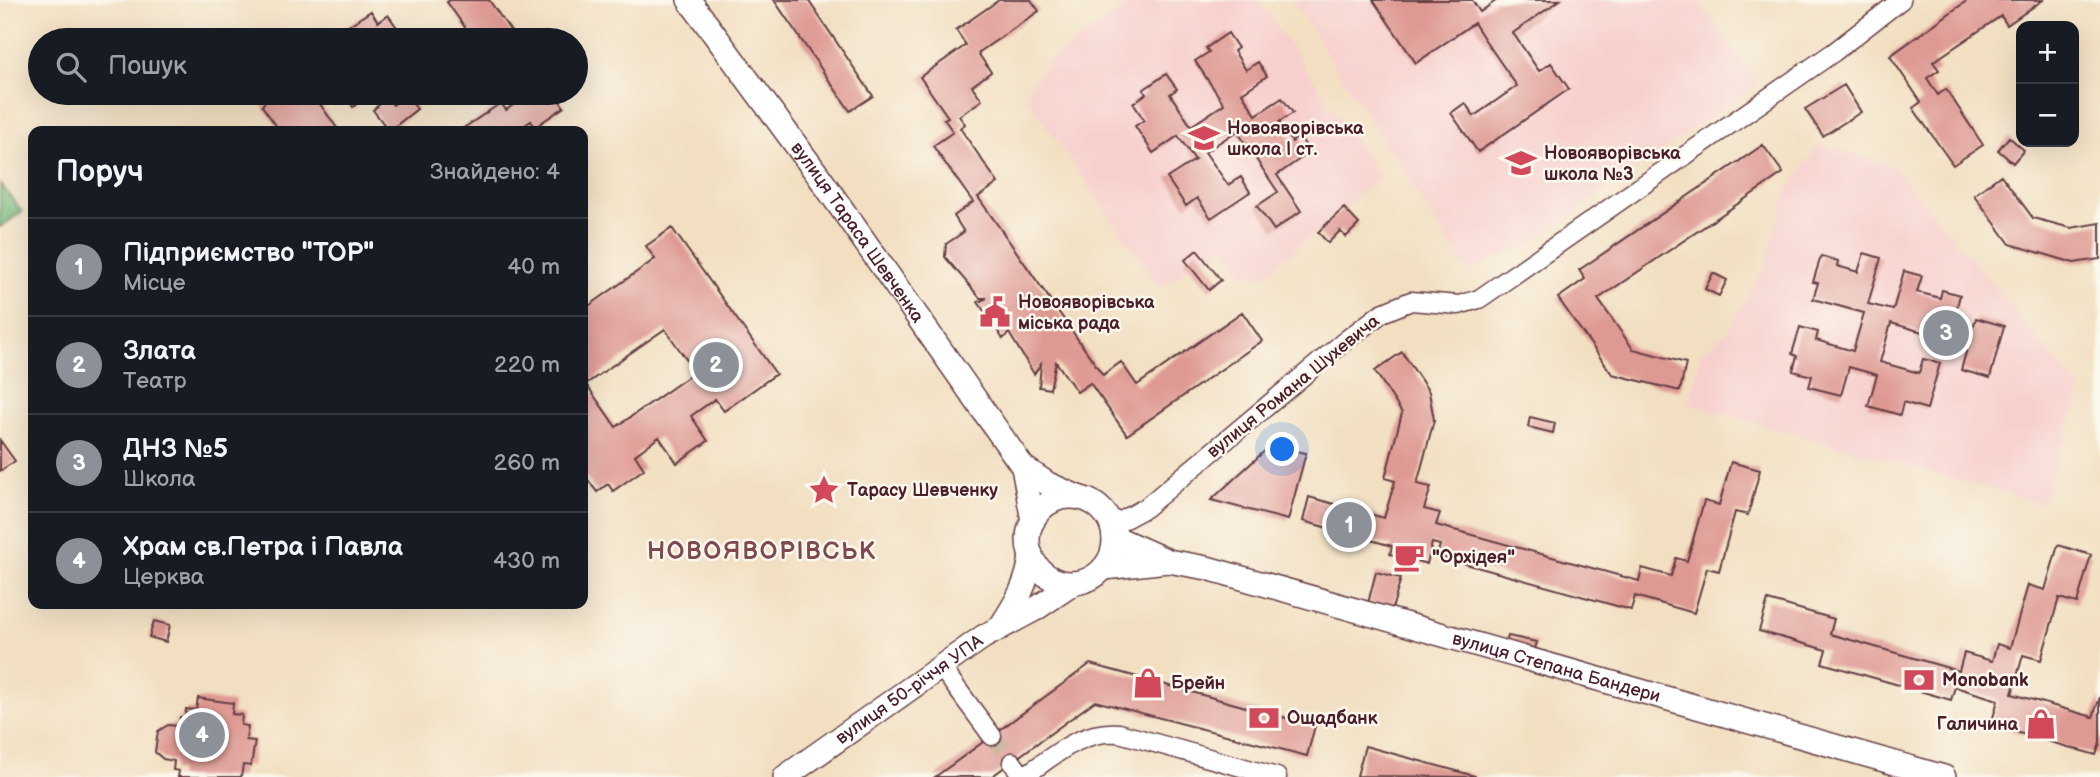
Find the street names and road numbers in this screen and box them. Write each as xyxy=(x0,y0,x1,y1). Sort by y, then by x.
street label: вулиця Тараса Шевченка xyxy=(786,138,928,327)
street label: вулиця Романа Шухевича xyxy=(1203,310,1384,462)
street label: вулиця Степана Бандери xyxy=(1450,628,1663,707)
street label: вулиця 50-річчя УПА xyxy=(832,630,987,749)

